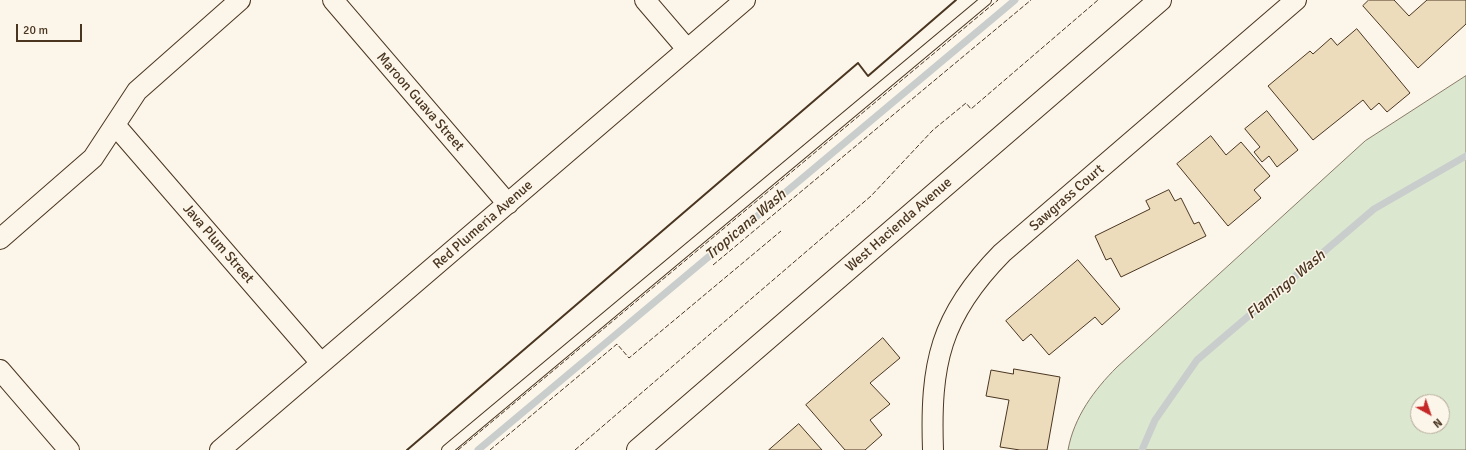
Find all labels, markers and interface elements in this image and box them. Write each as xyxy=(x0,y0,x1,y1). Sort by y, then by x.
scale bar xyxy=(18,16,84,42)
text: 20 m xyxy=(23,23,48,38)
street label: Maroon Guava Street xyxy=(373,49,467,155)
street label: Sawgrass Court xyxy=(1026,161,1108,235)
street label: West Hacienda Avenue xyxy=(842,174,956,276)
street label: Red Plumeria Avenue xyxy=(430,177,536,273)
water label: Tropicana Wash xyxy=(702,186,790,264)
street label: Java Plum Street xyxy=(179,201,257,287)
water label: Flamingo Wash xyxy=(1243,247,1329,323)
north arrow xyxy=(1410,394,1450,434)
text: N xyxy=(1430,415,1445,430)

